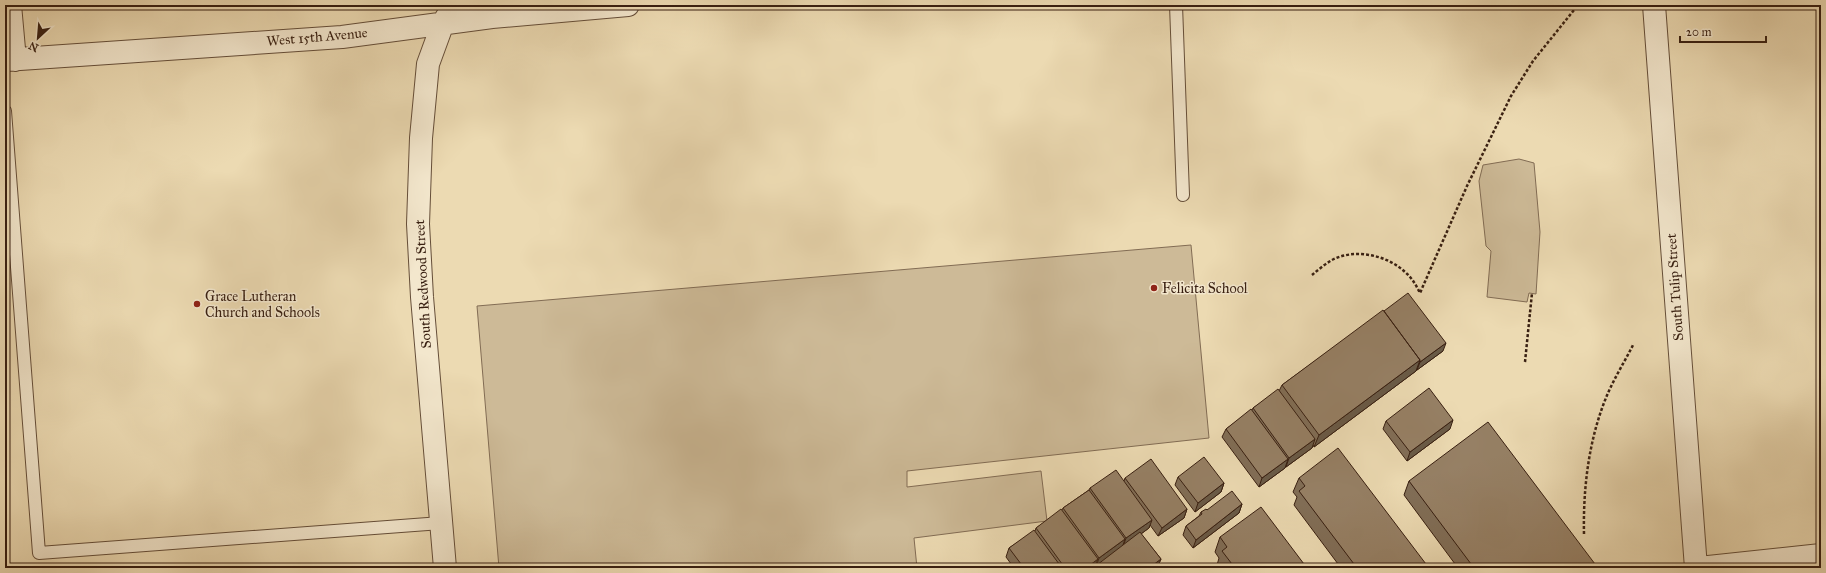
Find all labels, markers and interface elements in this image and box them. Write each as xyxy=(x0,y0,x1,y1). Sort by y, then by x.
north arrow xyxy=(18,18,58,58)
scale bar xyxy=(1680,18,1766,44)
street label: West 15th Avenue xyxy=(266,24,368,50)
text: 20 m xyxy=(1686,25,1712,39)
text: N xyxy=(26,38,41,54)
street label: South Redwood Street xyxy=(411,219,435,349)
street label: South Tulip Street xyxy=(1663,233,1687,341)
place label: Felicita School xyxy=(1162,280,1248,297)
marker: Felicita School xyxy=(1149,283,1159,293)
place label: Grace Lutheran Church and Schools xyxy=(205,288,320,321)
marker: Grace Lutheran Church and Schools xyxy=(192,299,202,309)

